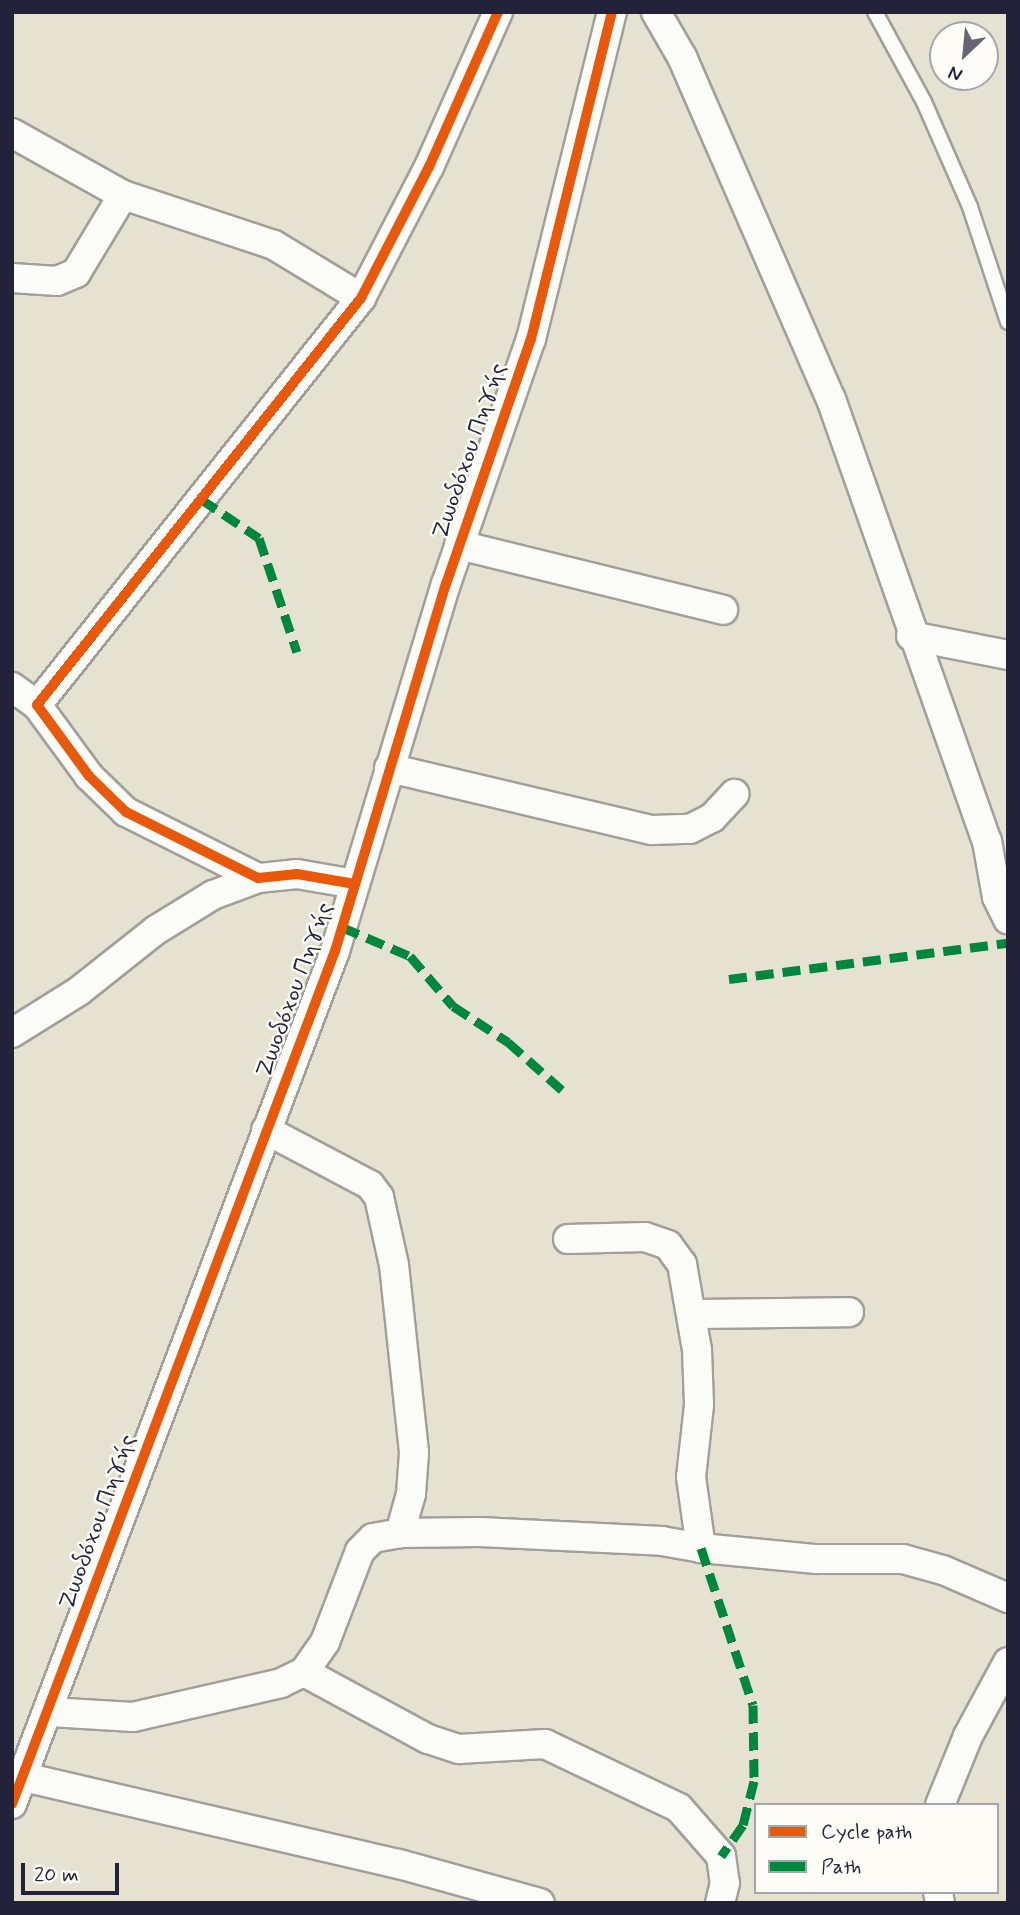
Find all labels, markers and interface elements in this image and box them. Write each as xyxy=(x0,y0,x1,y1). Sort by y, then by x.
north arrow xyxy=(929,21,999,91)
text: N xyxy=(944,60,967,88)
street label: Ζωοδόχου Πηγής xyxy=(426,359,514,543)
street label: Ζωοδόχου Πηγής xyxy=(250,899,340,1081)
street label: Ζωοδόχου Πηγής xyxy=(53,1431,143,1613)
legend xyxy=(754,1803,999,1894)
text: Cycle path xyxy=(821,1818,912,1846)
scale bar xyxy=(24,1848,122,1892)
text: Path xyxy=(821,1853,861,1881)
text: 20 m xyxy=(34,1861,79,1889)

